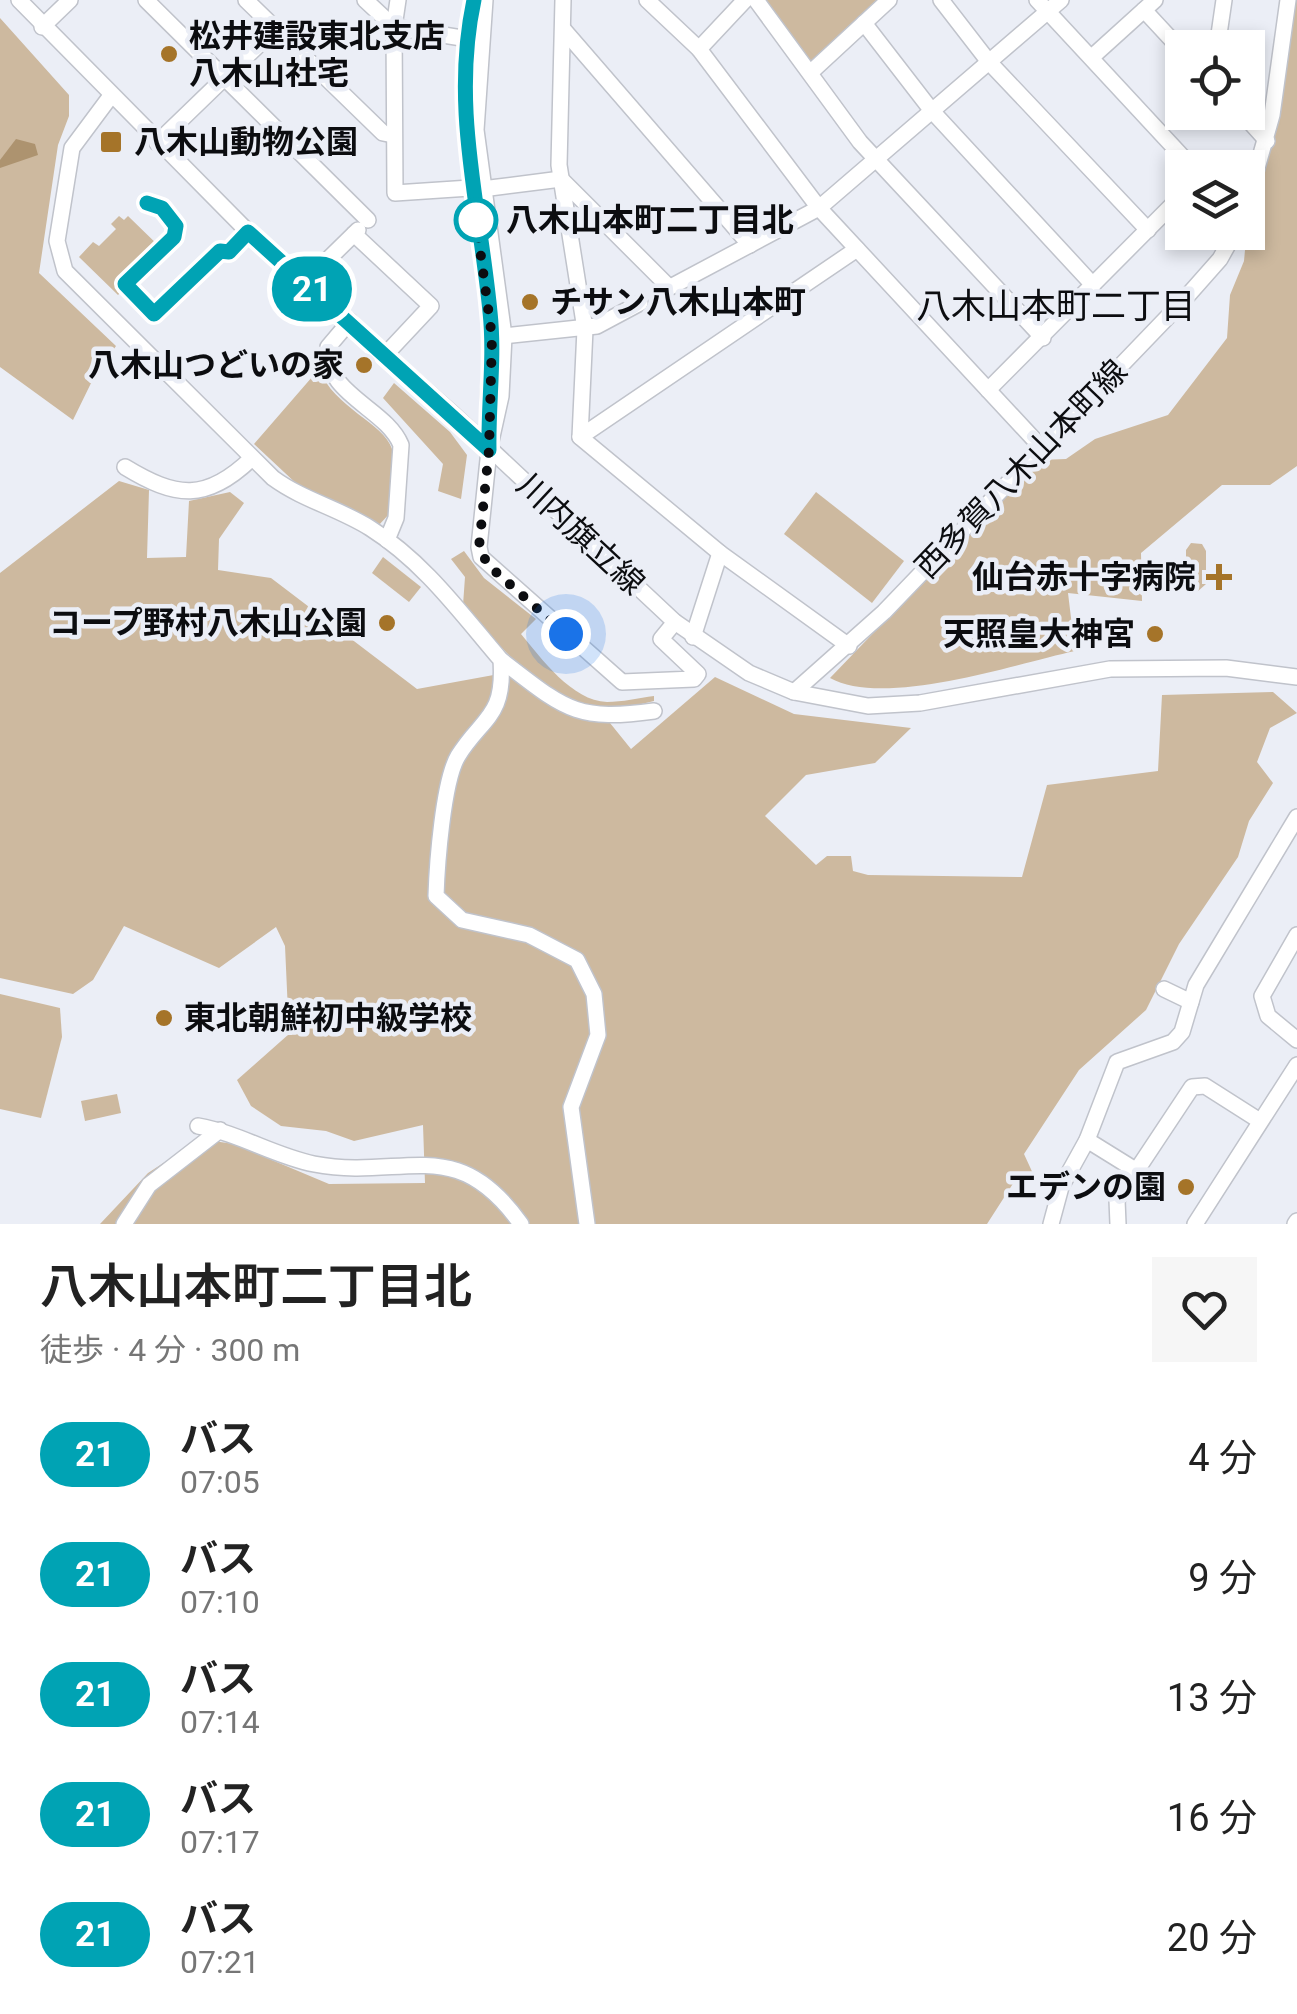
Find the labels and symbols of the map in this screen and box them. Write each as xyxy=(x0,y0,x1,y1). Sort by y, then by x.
place label: 松井建設東北支店 八木山社宅 xyxy=(189,17,445,92)
marker: 松井建設東北支店 八木山社宅 xyxy=(158,43,180,65)
place label: 八木山動物公園 xyxy=(134,123,358,161)
marker: 八木山動物公園 xyxy=(98,129,124,155)
marker: 八木山本町二丁目北 xyxy=(455,199,497,241)
place label: 八木山本町二丁目北 xyxy=(506,201,794,239)
line badge: 21 xyxy=(267,256,357,322)
place label: チサン八木山本町 xyxy=(550,283,806,321)
district label: 八木山本町二丁目 xyxy=(916,286,1196,327)
marker: チサン八木山本町 xyxy=(519,291,541,313)
place label: 八木山つどいの家 xyxy=(88,346,344,384)
street label: 西多賀八木山本町線 xyxy=(907,352,1135,586)
marker: 八木山つどいの家 xyxy=(353,354,375,376)
street label: 川内旗立線 xyxy=(510,466,652,602)
place label: 仙台赤十字病院 xyxy=(972,558,1196,596)
marker: 仙台赤十字病院 xyxy=(1206,564,1232,590)
place label: コープ野村八木山公園 xyxy=(49,604,367,642)
your location xyxy=(541,609,591,659)
marker: コープ野村八木山公園 xyxy=(376,612,398,634)
place label: 天照皇大神宮 xyxy=(943,615,1135,653)
marker: 天照皇大神宮 xyxy=(1144,623,1166,645)
place label: 東北朝鮮初中級学校 xyxy=(184,999,472,1037)
marker: 東北朝鮮初中級学校 xyxy=(153,1007,175,1029)
place label: エデンの園 xyxy=(1006,1168,1166,1206)
marker: エデンの園 xyxy=(1175,1176,1197,1198)

